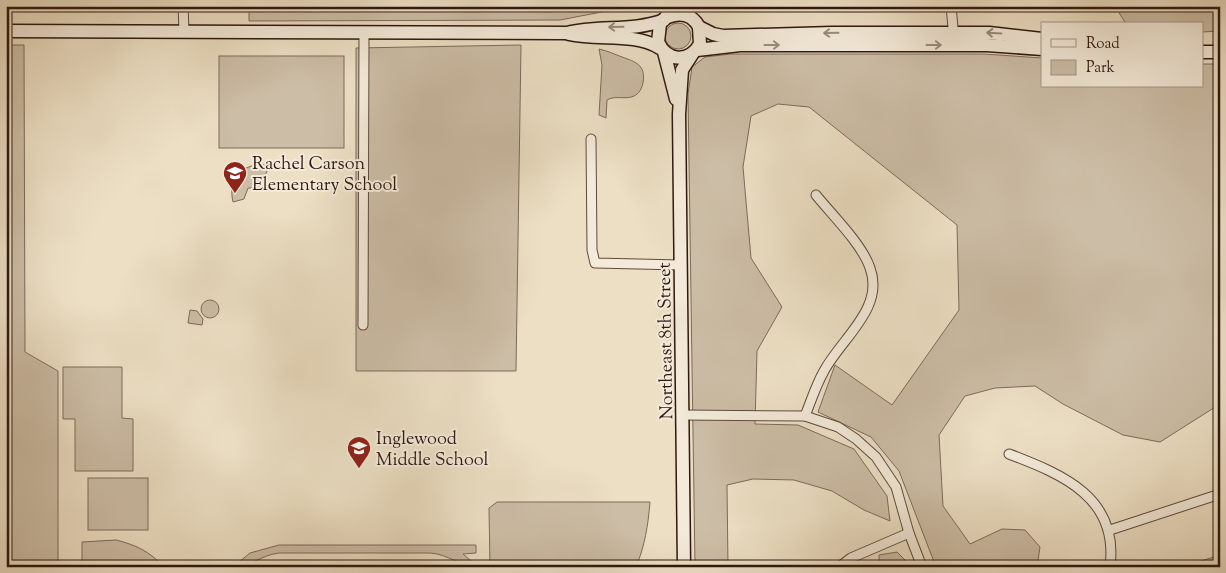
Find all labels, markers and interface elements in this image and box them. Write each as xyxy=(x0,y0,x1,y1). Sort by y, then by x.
one-way arrow xyxy=(609,22,625,32)
legend xyxy=(1041,22,1204,88)
one-way arrow xyxy=(824,28,840,38)
one-way arrow xyxy=(986,29,1002,38)
text: Road xyxy=(1086,34,1120,55)
one-way arrow xyxy=(763,40,779,50)
one-way arrow xyxy=(926,40,942,50)
text: Park xyxy=(1086,58,1115,79)
place label: Rachel Carson Elementary School xyxy=(252,152,397,199)
school or university icon: Rachel Carson Elementary School xyxy=(222,160,248,194)
street label: Northeast 8th Street xyxy=(653,262,681,420)
place label: Inglewood Middle School xyxy=(376,427,489,474)
school or university icon: Inglewood Middle School xyxy=(346,435,372,469)

